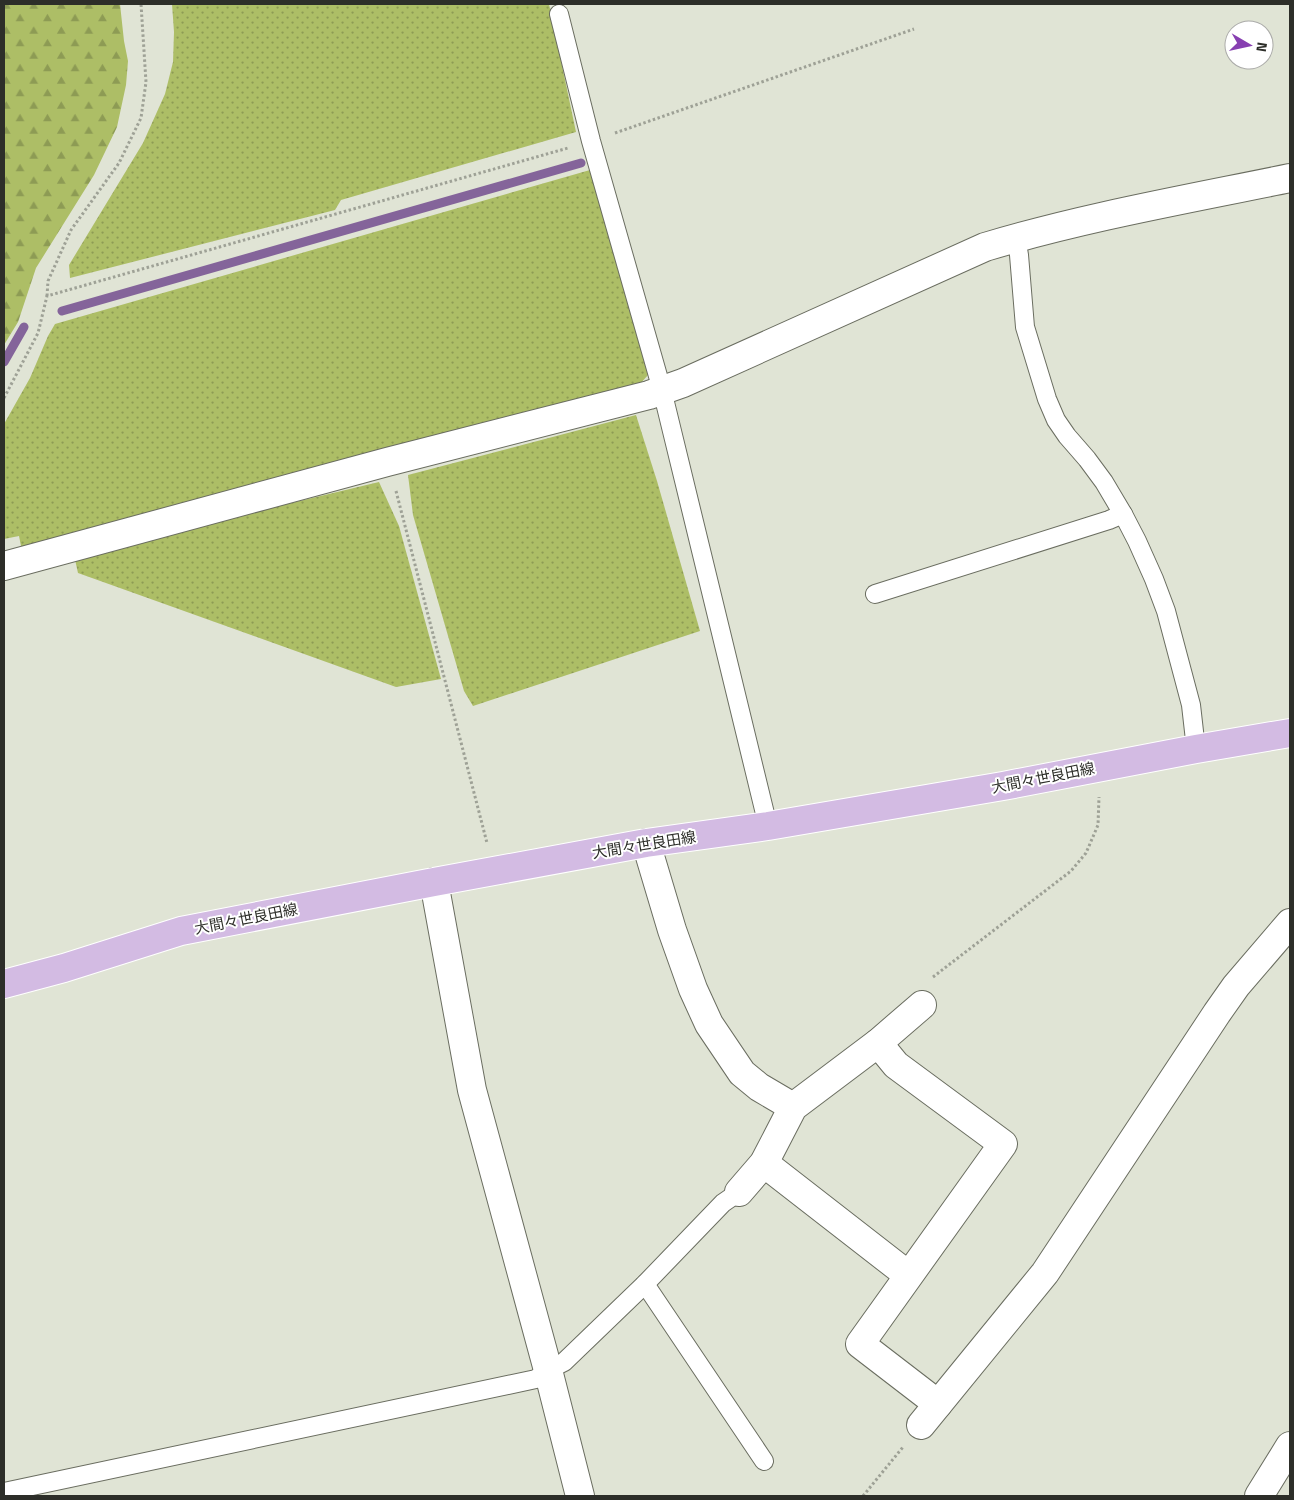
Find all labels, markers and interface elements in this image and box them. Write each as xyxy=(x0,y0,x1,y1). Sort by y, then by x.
north arrow xyxy=(1224,20,1274,70)
text: N xyxy=(1251,41,1273,54)
street label: 大間々世良田線 xyxy=(989,756,1097,799)
street label: 大間々世良田線 xyxy=(590,825,698,864)
street label: 大間々世良田線 xyxy=(192,897,300,940)

